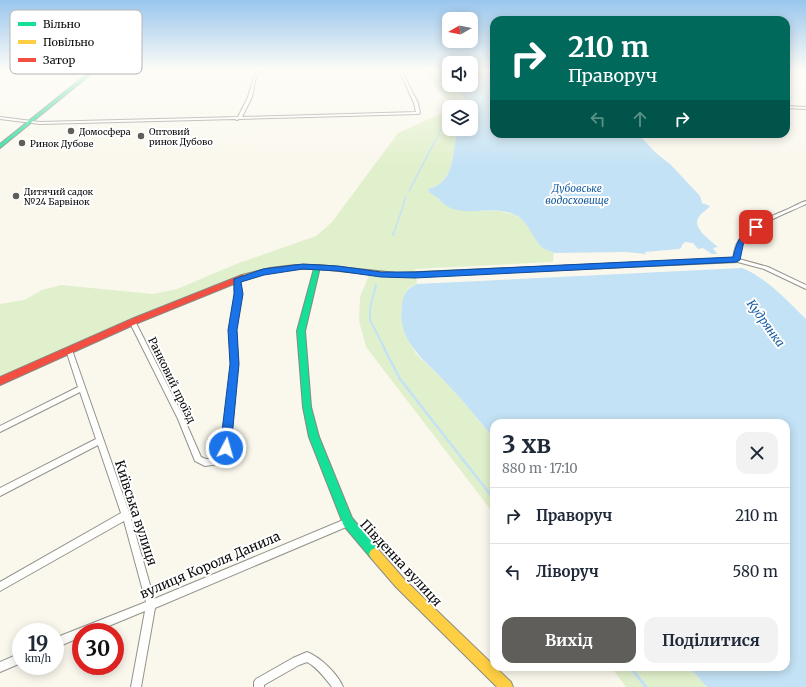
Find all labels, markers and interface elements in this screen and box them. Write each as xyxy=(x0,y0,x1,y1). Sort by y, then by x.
legend xyxy=(10,10,142,74)
north arrow xyxy=(442,12,478,48)
map controls xyxy=(442,12,478,136)
text: Вільно xyxy=(43,17,81,31)
text: 210 m xyxy=(568,29,649,65)
icon: right xyxy=(502,32,554,84)
text: Повільно xyxy=(43,35,95,49)
text: Затор xyxy=(43,53,75,67)
button: sound xyxy=(442,56,478,92)
text: Праворуч xyxy=(568,64,657,87)
button: layers xyxy=(442,100,478,136)
icon: left xyxy=(587,108,609,130)
icon: ahead xyxy=(629,108,651,130)
icon: right xyxy=(671,108,693,130)
marker: Домосфера xyxy=(66,126,76,136)
place label: Домосфера xyxy=(79,126,131,137)
place label: Оптовий ринок Дубово xyxy=(149,126,213,147)
marker: Оптовий ринок Дубово xyxy=(136,131,146,141)
marker: Ринок Дубове xyxy=(17,138,27,148)
place label: Ринок Дубове xyxy=(30,138,94,149)
water label: Дубовське водосховище xyxy=(545,182,609,207)
place label: Дитячий садок №24 Барвінок xyxy=(24,186,94,207)
marker: Дитячий садок №24 Барвінок xyxy=(11,191,21,201)
pin xyxy=(739,210,773,244)
icon: arrive xyxy=(745,216,767,238)
water label: Кудрянка xyxy=(744,296,788,350)
street label: Ранковий проїзд xyxy=(145,335,199,425)
position arrow xyxy=(205,427,247,469)
text: 3 хв xyxy=(502,429,551,460)
button: close xyxy=(736,432,778,474)
street label: Київська вулиця xyxy=(111,458,161,568)
text: 880 m · 17:10 xyxy=(502,460,578,477)
icon: right xyxy=(502,505,524,527)
text: Праворуч xyxy=(536,506,612,525)
text: 210 m xyxy=(735,506,778,525)
street label: Південна вулиця xyxy=(356,516,446,610)
street label: вулиця Короля Данила xyxy=(137,528,283,602)
icon: left xyxy=(502,561,524,583)
text: Ліворуч xyxy=(536,562,599,581)
text: 580 m xyxy=(733,562,778,581)
button: Вихід xyxy=(502,617,636,663)
button: Поділитися xyxy=(644,617,778,663)
speed limit sign: 30 xyxy=(72,623,124,675)
text: 19 xyxy=(28,631,48,656)
text: km/h xyxy=(25,652,51,665)

